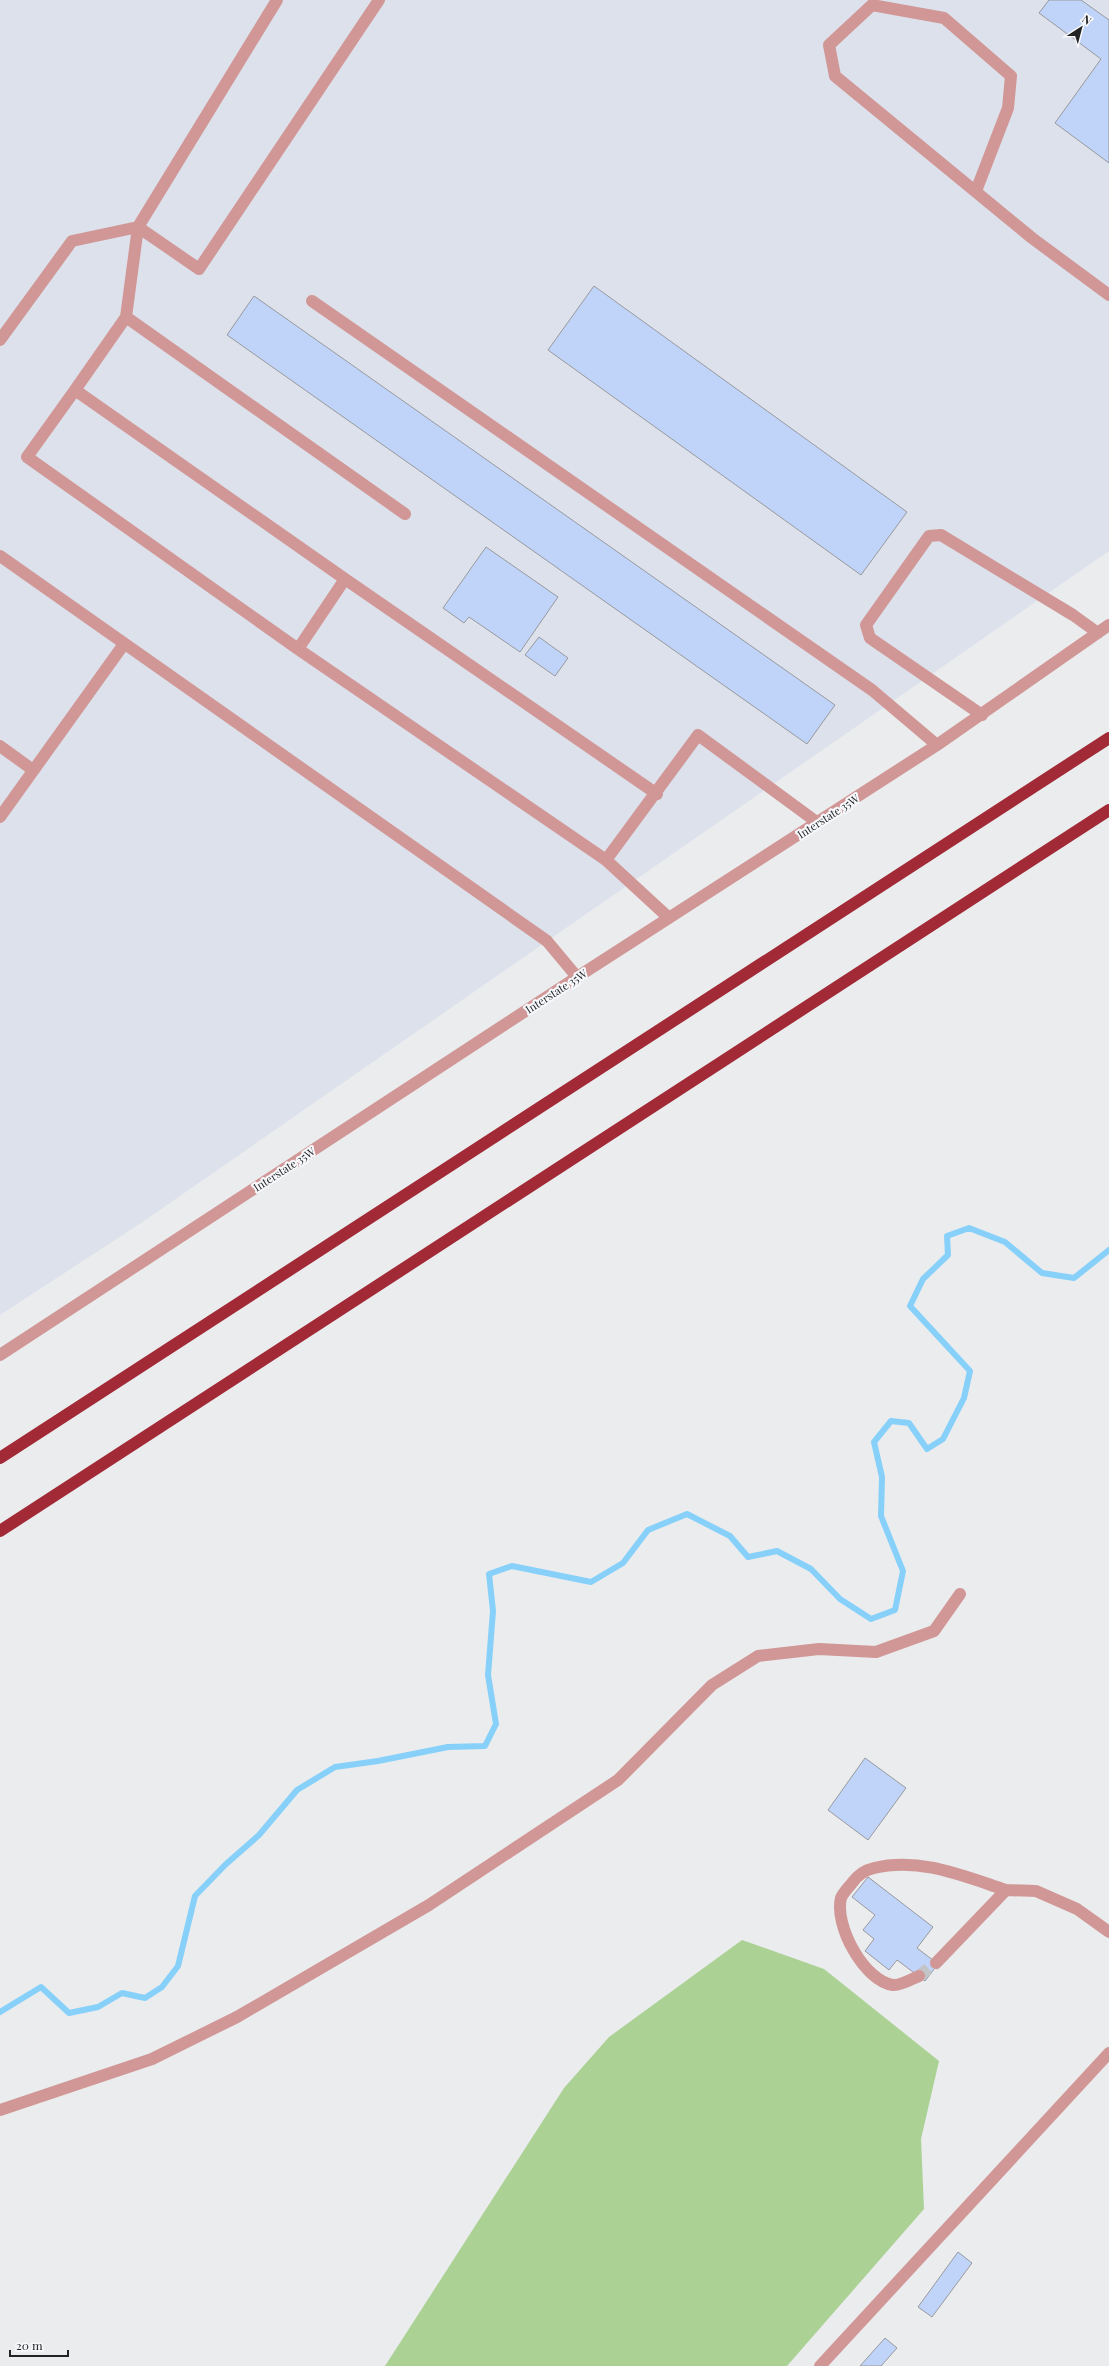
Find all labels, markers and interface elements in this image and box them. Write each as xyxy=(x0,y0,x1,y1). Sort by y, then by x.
north arrow xyxy=(1061,8,1101,48)
text: N xyxy=(1080,11,1095,28)
street label: Interstate 35W xyxy=(794,790,862,842)
street label: Interstate 35W xyxy=(522,965,590,1017)
street label: Interstate 35W xyxy=(250,1143,318,1195)
scale bar xyxy=(10,2332,68,2358)
text: 20 m xyxy=(16,2337,43,2353)

